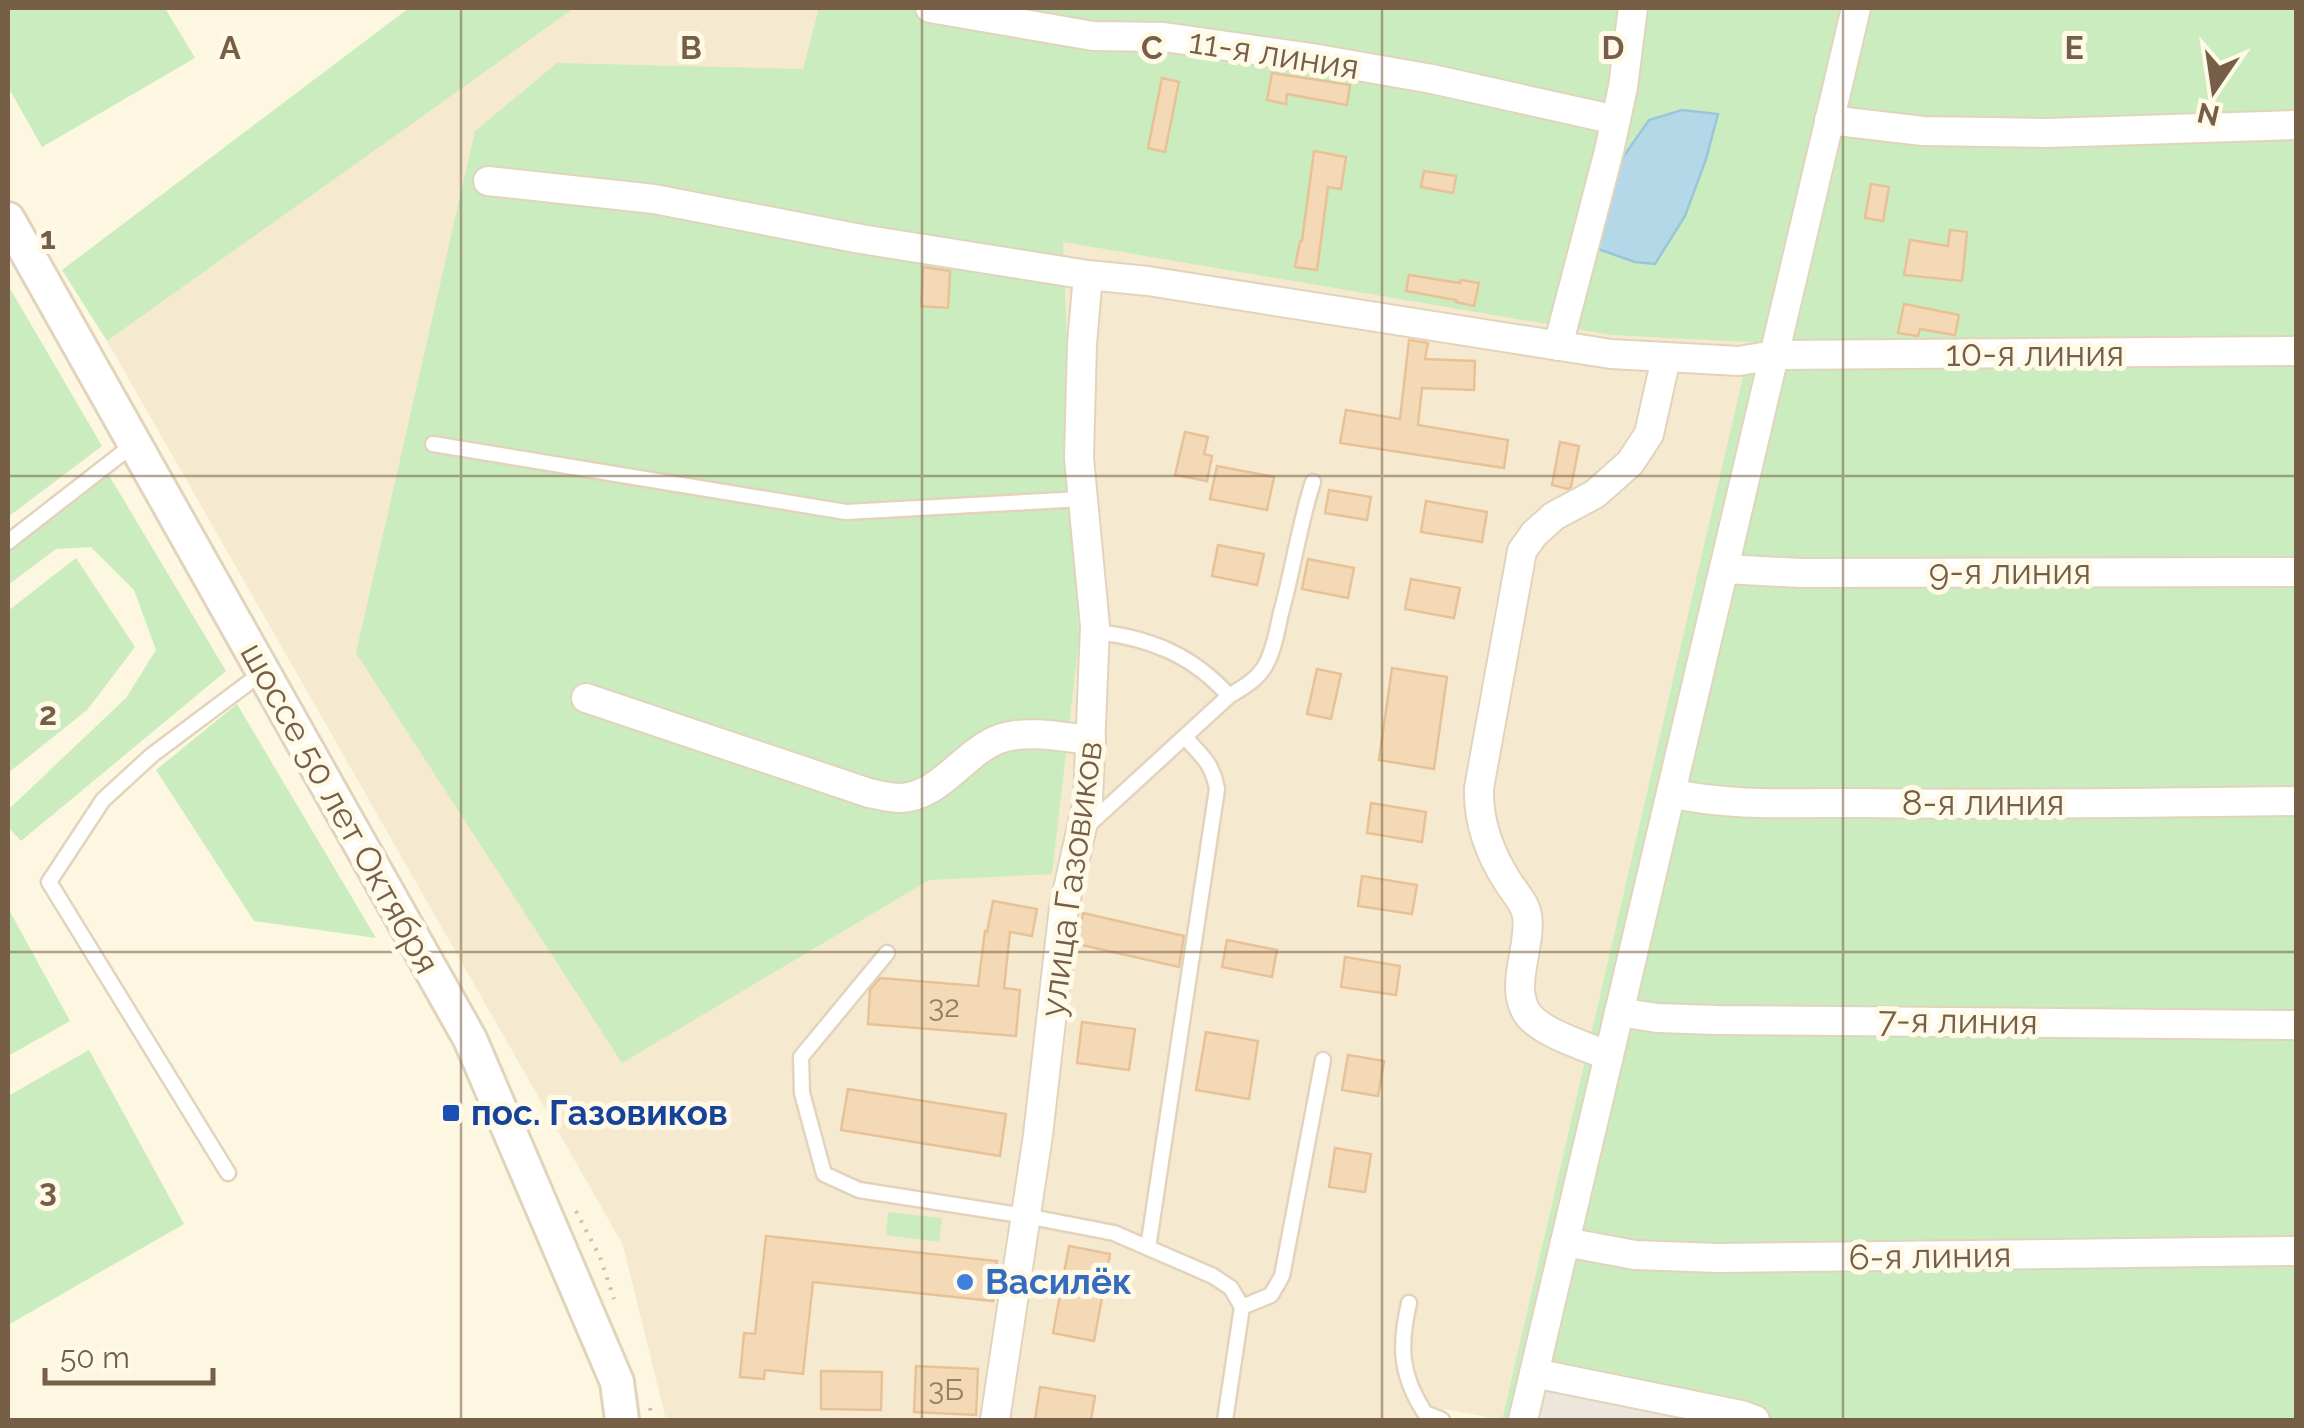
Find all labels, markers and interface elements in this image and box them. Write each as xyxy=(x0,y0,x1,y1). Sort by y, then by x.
street label: 11-я линия xyxy=(1186,20,1362,87)
text: A xyxy=(219,29,241,66)
text: B xyxy=(680,29,702,66)
text: C xyxy=(1141,29,1163,66)
text: D xyxy=(1602,29,1624,66)
text: E xyxy=(2064,29,2084,66)
north arrow xyxy=(2164,40,2264,140)
text: N xyxy=(2194,95,2223,132)
text: 1 xyxy=(40,219,56,256)
street label: 10-я линия xyxy=(1946,333,2124,374)
street label: 9-я линия xyxy=(1929,551,2091,592)
street label: шоссе 50 лет Октября xyxy=(232,635,448,980)
text: 2 xyxy=(39,695,57,732)
street label: улица Газовиков xyxy=(1031,738,1110,1020)
street label: 8-я линия xyxy=(1902,782,2064,823)
house number: 32 xyxy=(928,989,960,1024)
street label: 7-я линия xyxy=(1878,999,2038,1042)
place label: пос. Газовиков xyxy=(471,1092,728,1133)
marker: пос. Газовиков xyxy=(440,1102,462,1124)
text: 3 xyxy=(39,1171,57,1208)
street label: 6-я линия xyxy=(1848,1234,2012,1277)
place label: Василёк xyxy=(985,1261,1132,1302)
marker: Василёк xyxy=(954,1271,976,1293)
scale bar xyxy=(45,1323,212,1385)
text: 50 m xyxy=(60,1340,130,1375)
house number: 3Б xyxy=(928,1372,964,1407)

